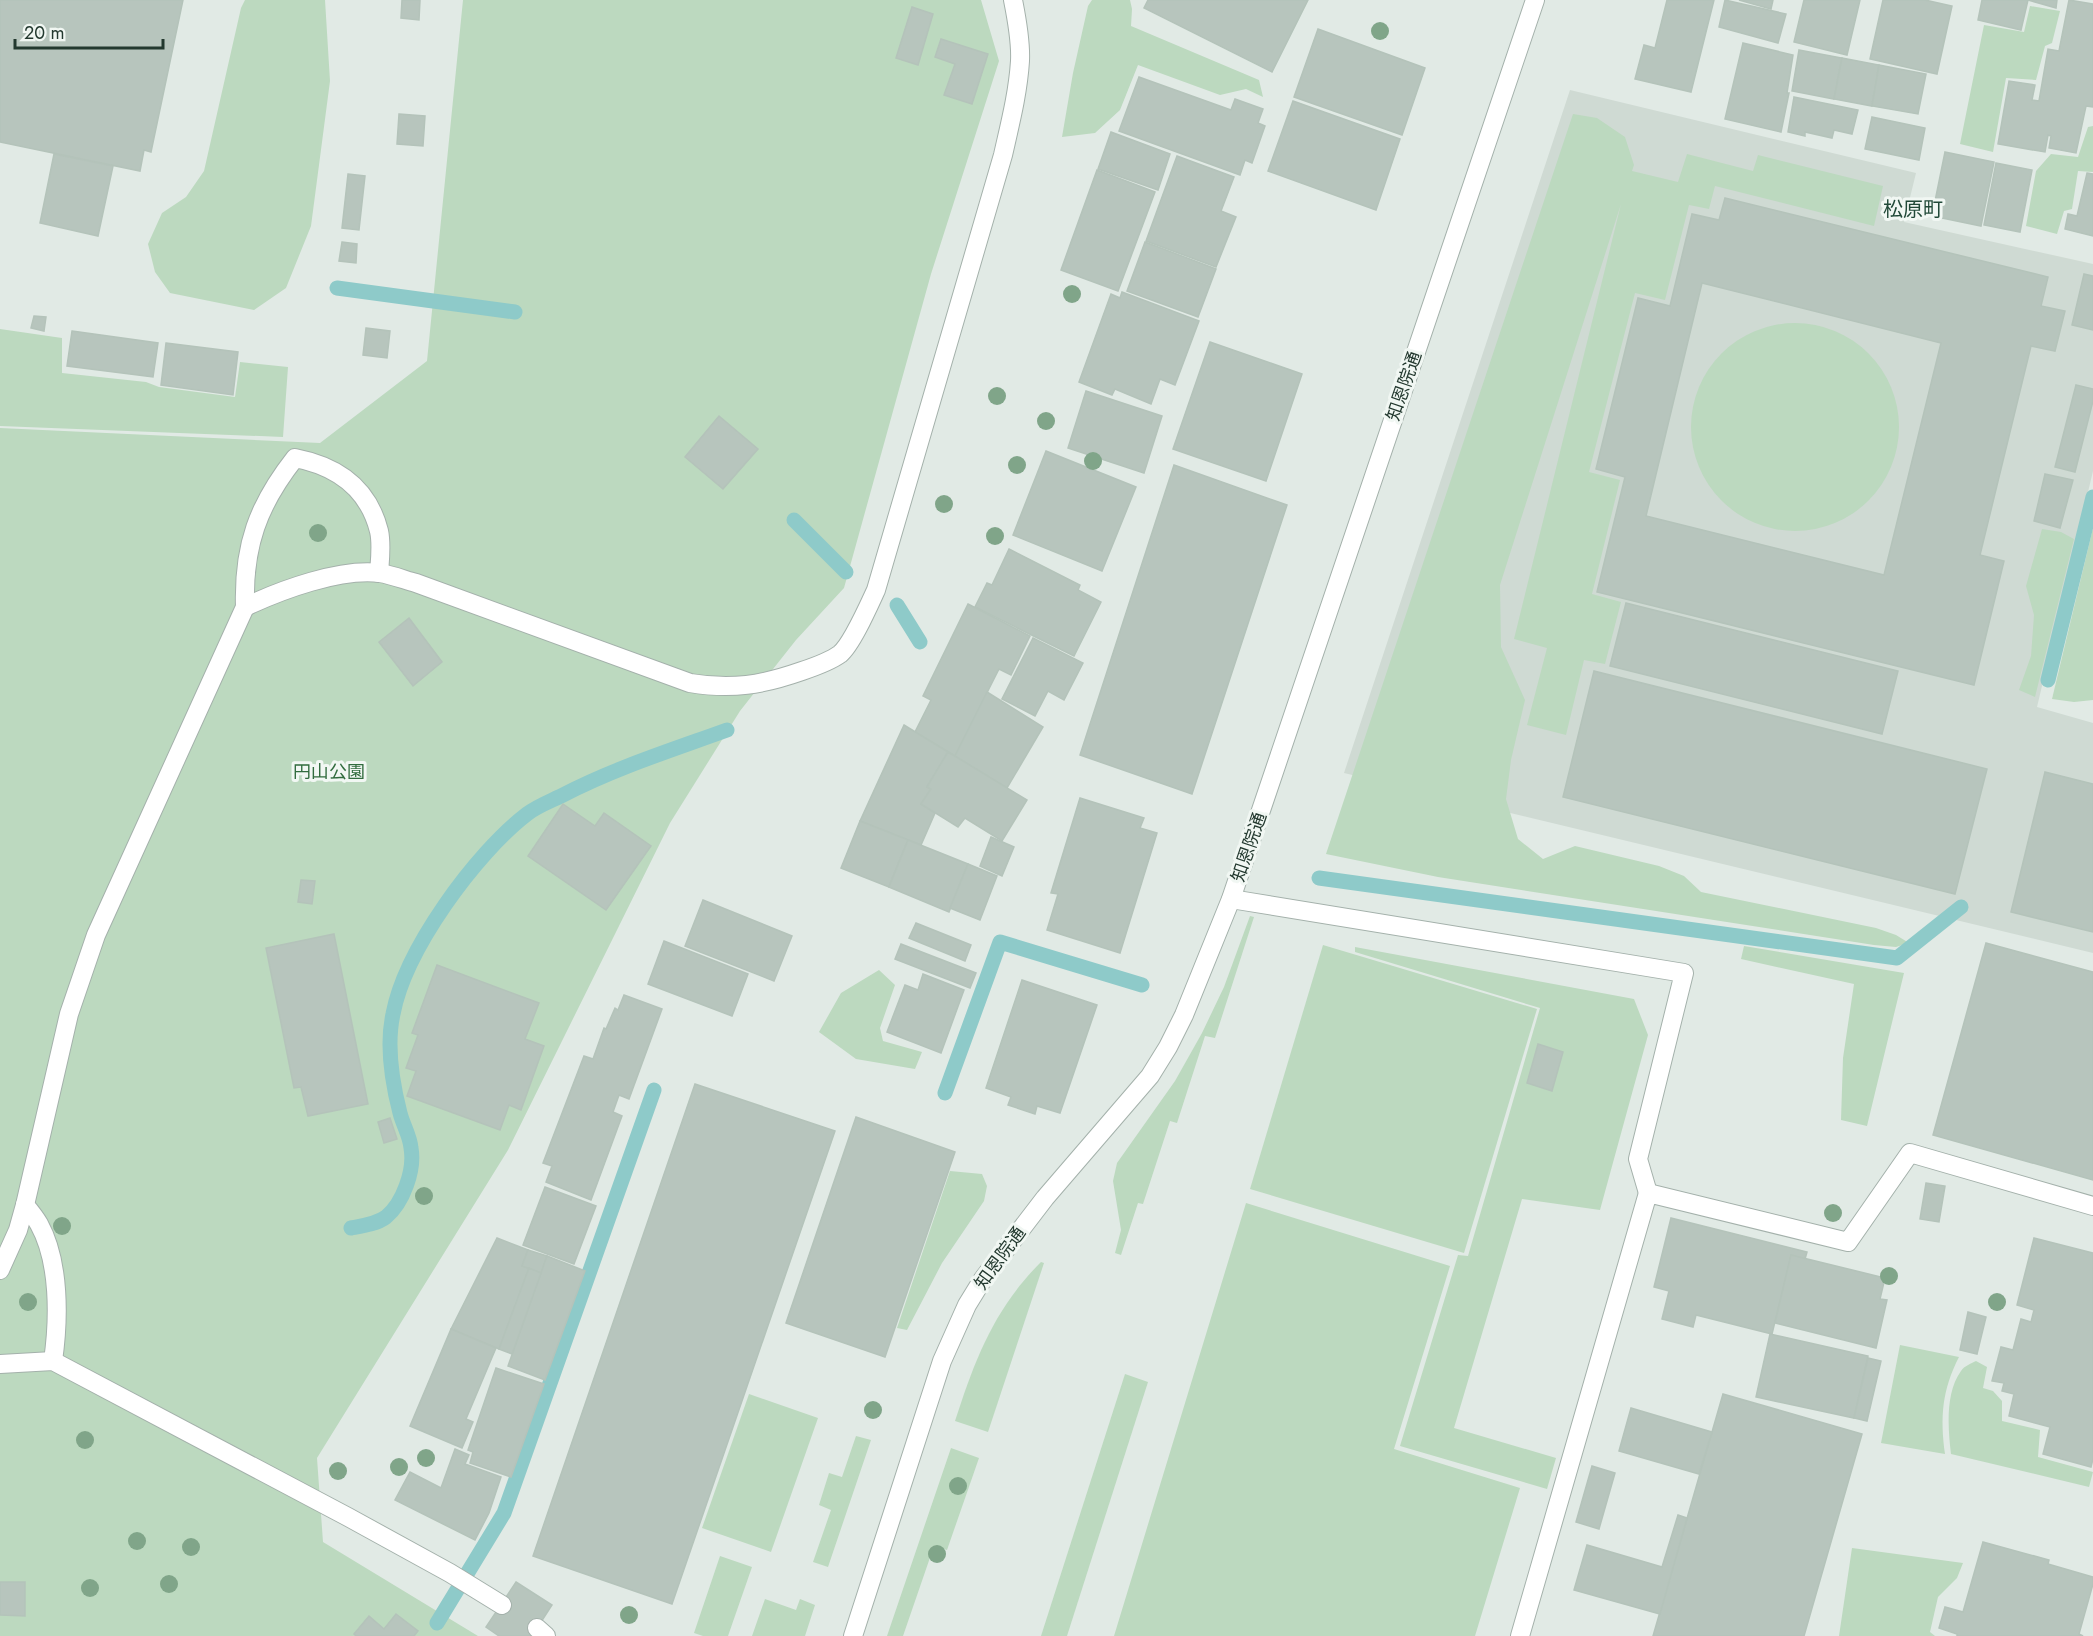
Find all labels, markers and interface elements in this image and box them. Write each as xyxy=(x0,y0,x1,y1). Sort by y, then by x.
scale bar xyxy=(15,12,164,50)
text: 20 m xyxy=(24,20,64,46)
district label: 松原町 xyxy=(1883,195,1943,224)
street label: 知恩院通 xyxy=(1380,348,1428,424)
park label: 円山公園 xyxy=(293,759,365,785)
street label: 知恩院通 xyxy=(1225,809,1273,885)
street label: 知恩院通 xyxy=(968,1221,1032,1295)

